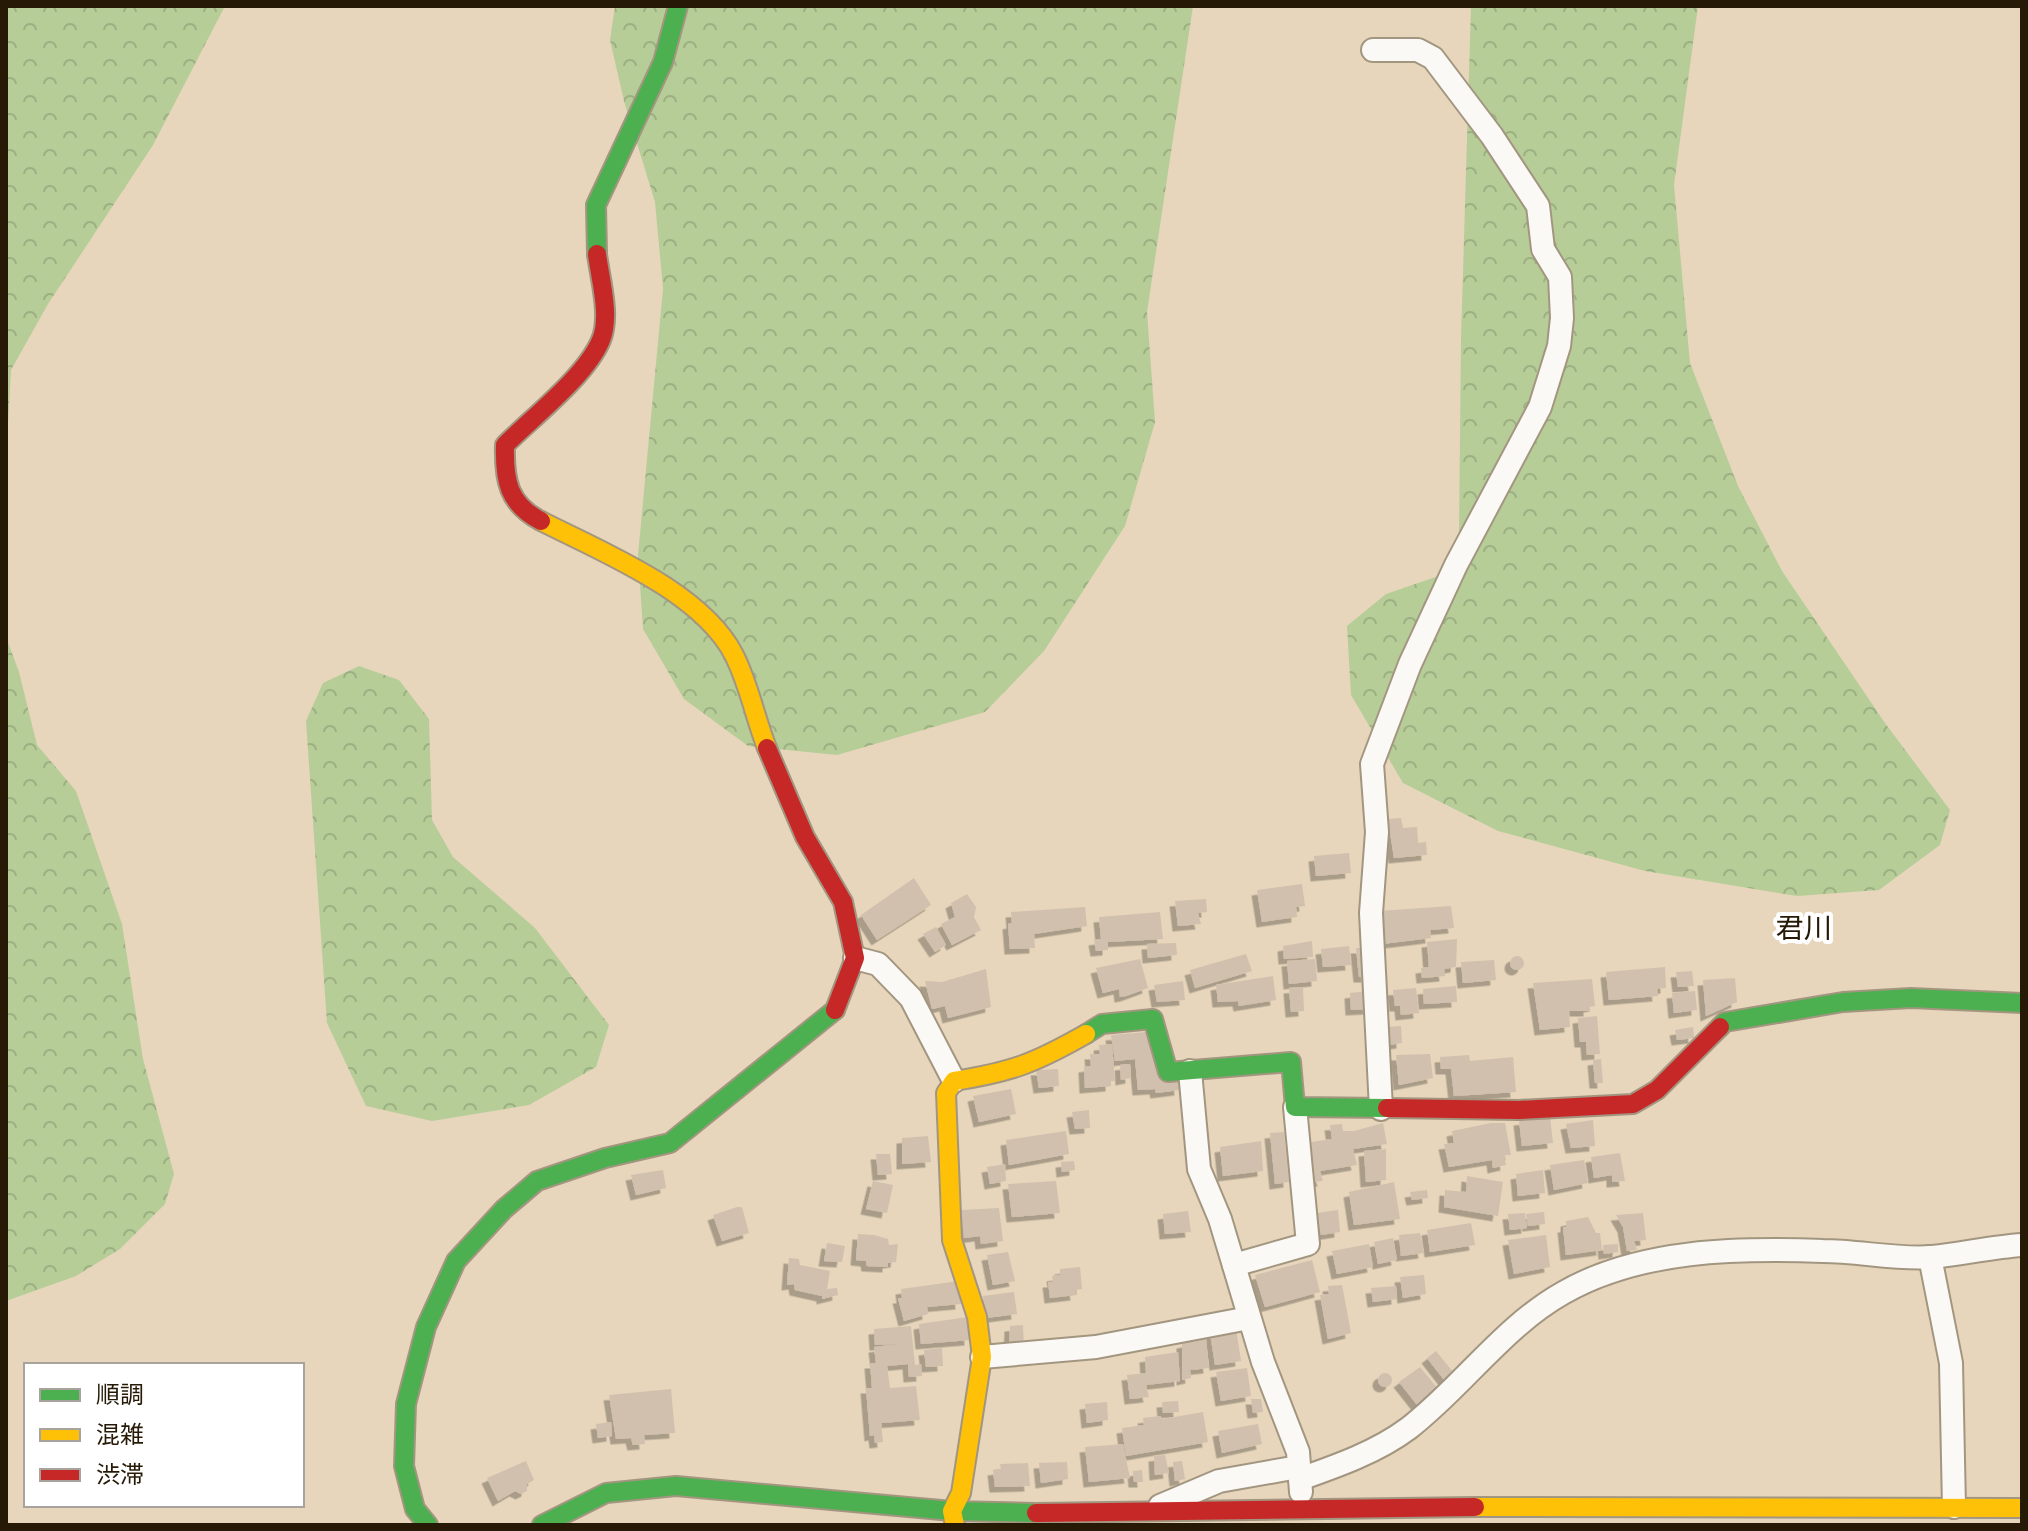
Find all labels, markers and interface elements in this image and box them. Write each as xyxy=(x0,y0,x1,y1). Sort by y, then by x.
district label: 君川 xyxy=(1776,908,1832,946)
legend xyxy=(24,1363,304,1507)
text: 順調 xyxy=(96,1377,144,1410)
text: 混雑 xyxy=(96,1417,144,1450)
text: 渋滞 xyxy=(96,1457,144,1490)

